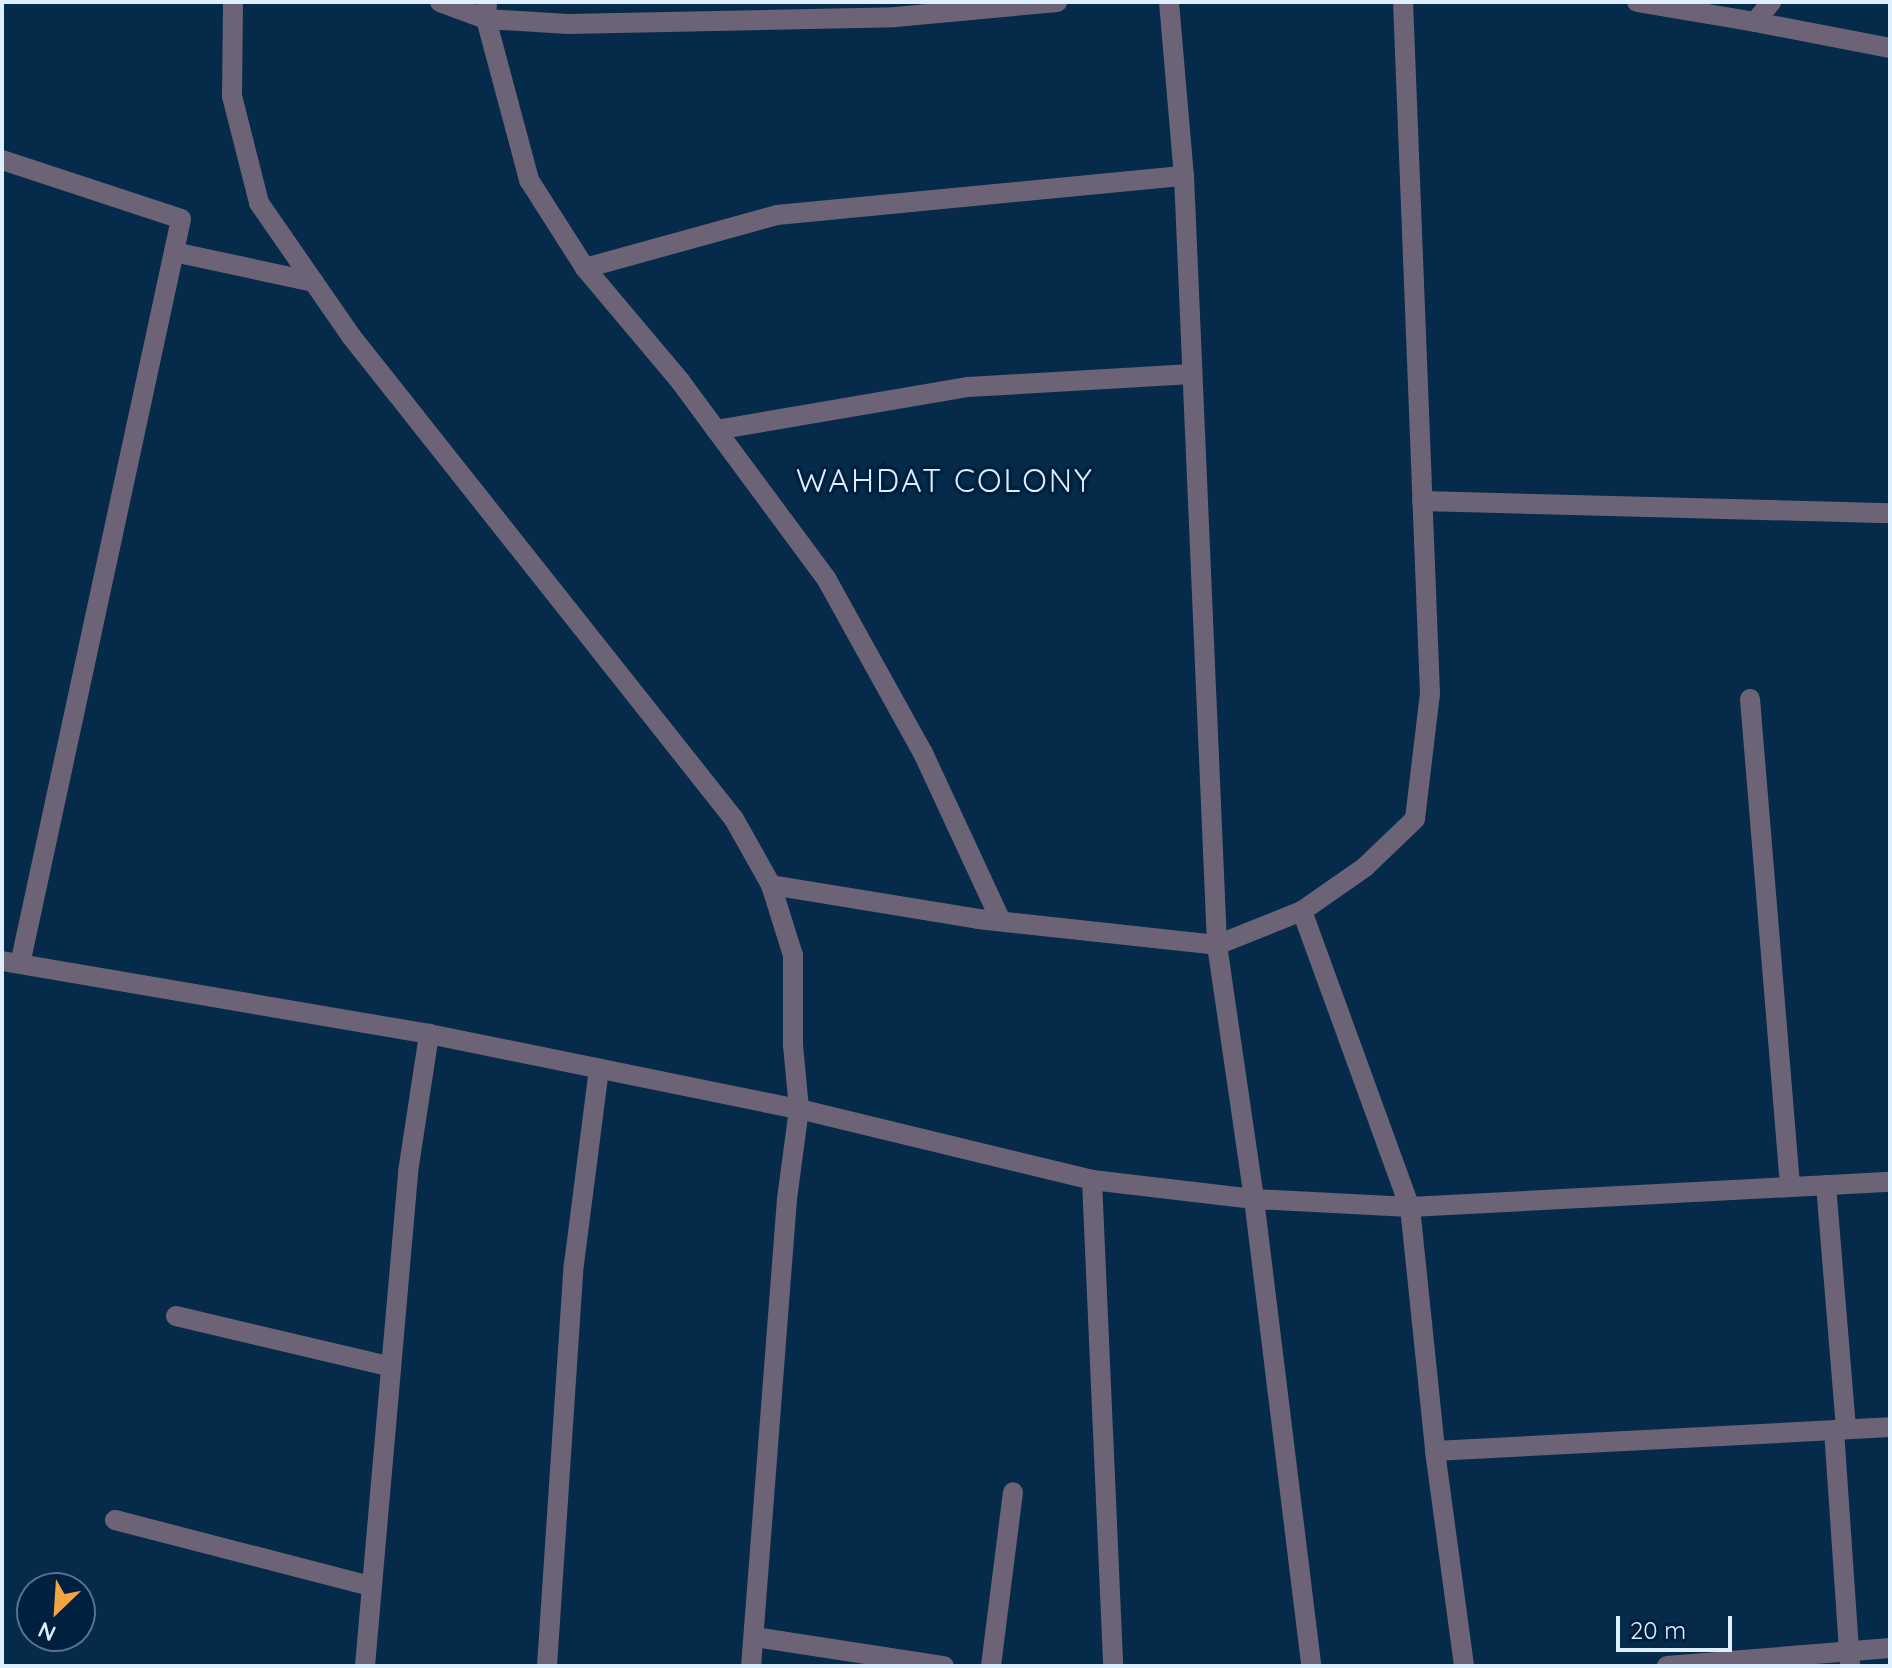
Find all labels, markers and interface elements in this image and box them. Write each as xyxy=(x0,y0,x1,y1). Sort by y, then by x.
district label: WAHDAT COLONY xyxy=(796,461,1094,499)
north arrow xyxy=(16,1572,96,1652)
scale bar xyxy=(1620,1600,1736,1650)
text: 20 m xyxy=(1630,1615,1686,1645)
text: N xyxy=(33,1616,60,1648)

